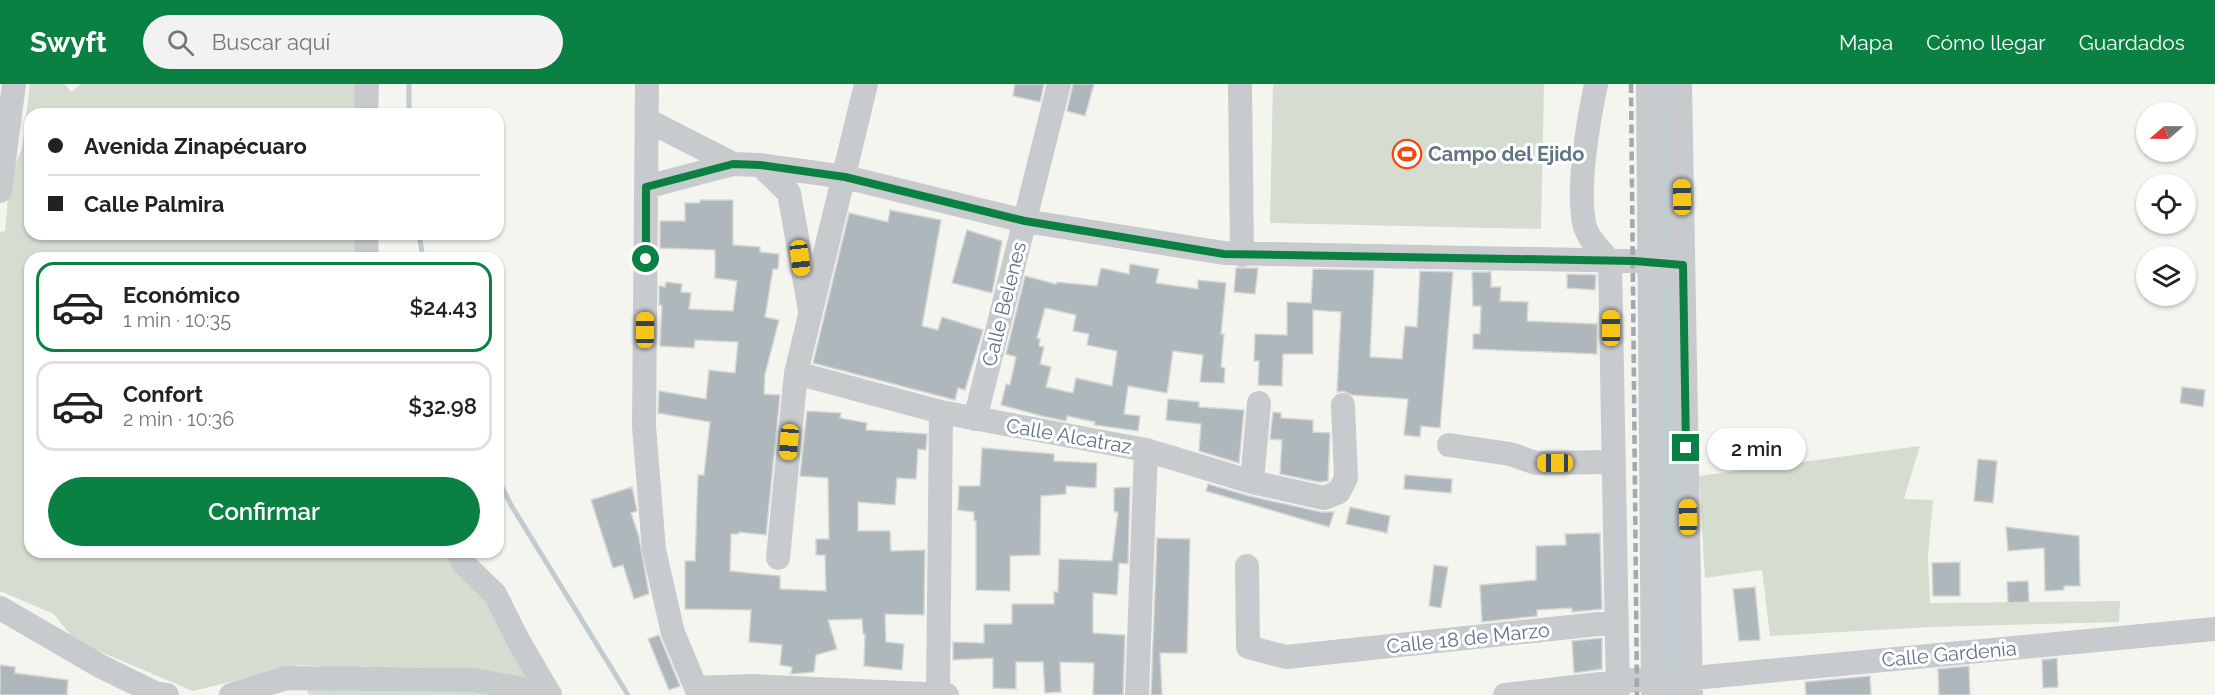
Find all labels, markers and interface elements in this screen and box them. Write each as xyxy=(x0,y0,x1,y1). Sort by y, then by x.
search box xyxy=(143,15,563,69)
text: Swyft xyxy=(30,26,107,59)
icon: search xyxy=(164,26,197,59)
text: Buscar aquí xyxy=(212,29,330,55)
text: Mapa xyxy=(1839,30,1893,55)
text: Cómo llegar xyxy=(1926,30,2046,55)
text: Guardados xyxy=(2079,30,2185,55)
north arrow xyxy=(2136,102,2196,162)
map controls xyxy=(2136,102,2196,306)
text: Avenida Zinapécuaro xyxy=(84,133,307,159)
sports icon: Campo del Ejido xyxy=(1391,138,1423,170)
place label: Campo del Ejido xyxy=(1428,142,1584,166)
button: locate xyxy=(2136,174,2196,234)
car xyxy=(1673,179,1691,215)
text: Calle Palmira xyxy=(84,191,224,217)
car xyxy=(789,239,811,277)
street label: Calle Belenes xyxy=(977,239,1031,369)
route start xyxy=(632,245,659,272)
button: layers xyxy=(2136,246,2196,306)
icon: car xyxy=(51,280,105,334)
text: Económico xyxy=(123,282,240,308)
text: $24.43 xyxy=(410,294,477,320)
text: 1 min · 10:35 xyxy=(123,308,231,332)
car xyxy=(1602,310,1620,346)
car xyxy=(636,312,654,348)
icon: car xyxy=(51,379,105,433)
text: Confort xyxy=(123,381,203,407)
text: $32.98 xyxy=(408,393,477,419)
text: 2 min · 10:36 xyxy=(123,407,234,431)
street label: Calle Alcatraz xyxy=(1004,413,1134,459)
car xyxy=(778,423,800,461)
callout: 2 min xyxy=(1707,427,1806,469)
route end xyxy=(1672,434,1699,461)
text: 2 min xyxy=(1731,437,1782,461)
car xyxy=(1537,454,1573,472)
button: Confirmar xyxy=(48,477,480,546)
car xyxy=(1679,499,1697,535)
street label: Calle 18 de Marzo xyxy=(1385,617,1551,659)
street label: Calle Gardenia xyxy=(1881,636,2017,672)

